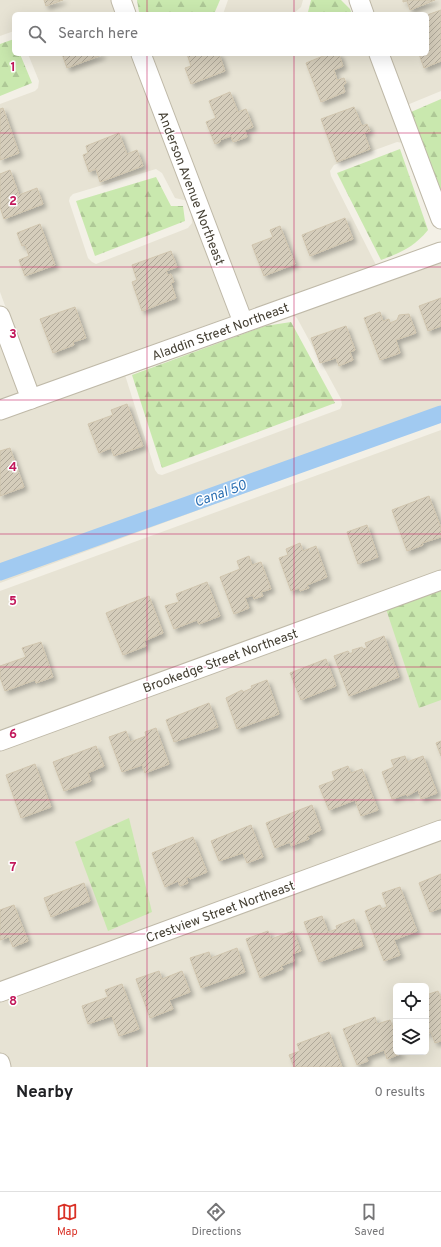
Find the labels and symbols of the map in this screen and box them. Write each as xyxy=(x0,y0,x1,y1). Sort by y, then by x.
text: 1 xyxy=(10,60,16,76)
street label: Anderson Avenue Northeast xyxy=(153,109,227,268)
text: 2 xyxy=(9,194,17,210)
street label: Aladdin Street Northeast xyxy=(150,301,292,365)
text: 3 xyxy=(9,327,17,343)
text: 4 xyxy=(9,460,17,476)
water label: Canal 50 xyxy=(192,477,249,512)
text: 5 xyxy=(9,594,17,610)
street label: Brookedge Street Northeast xyxy=(141,626,300,697)
text: 6 xyxy=(9,727,17,743)
text: 7 xyxy=(10,860,17,876)
street label: Crestview Street Northeast xyxy=(144,878,297,947)
text: 8 xyxy=(9,994,17,1010)

